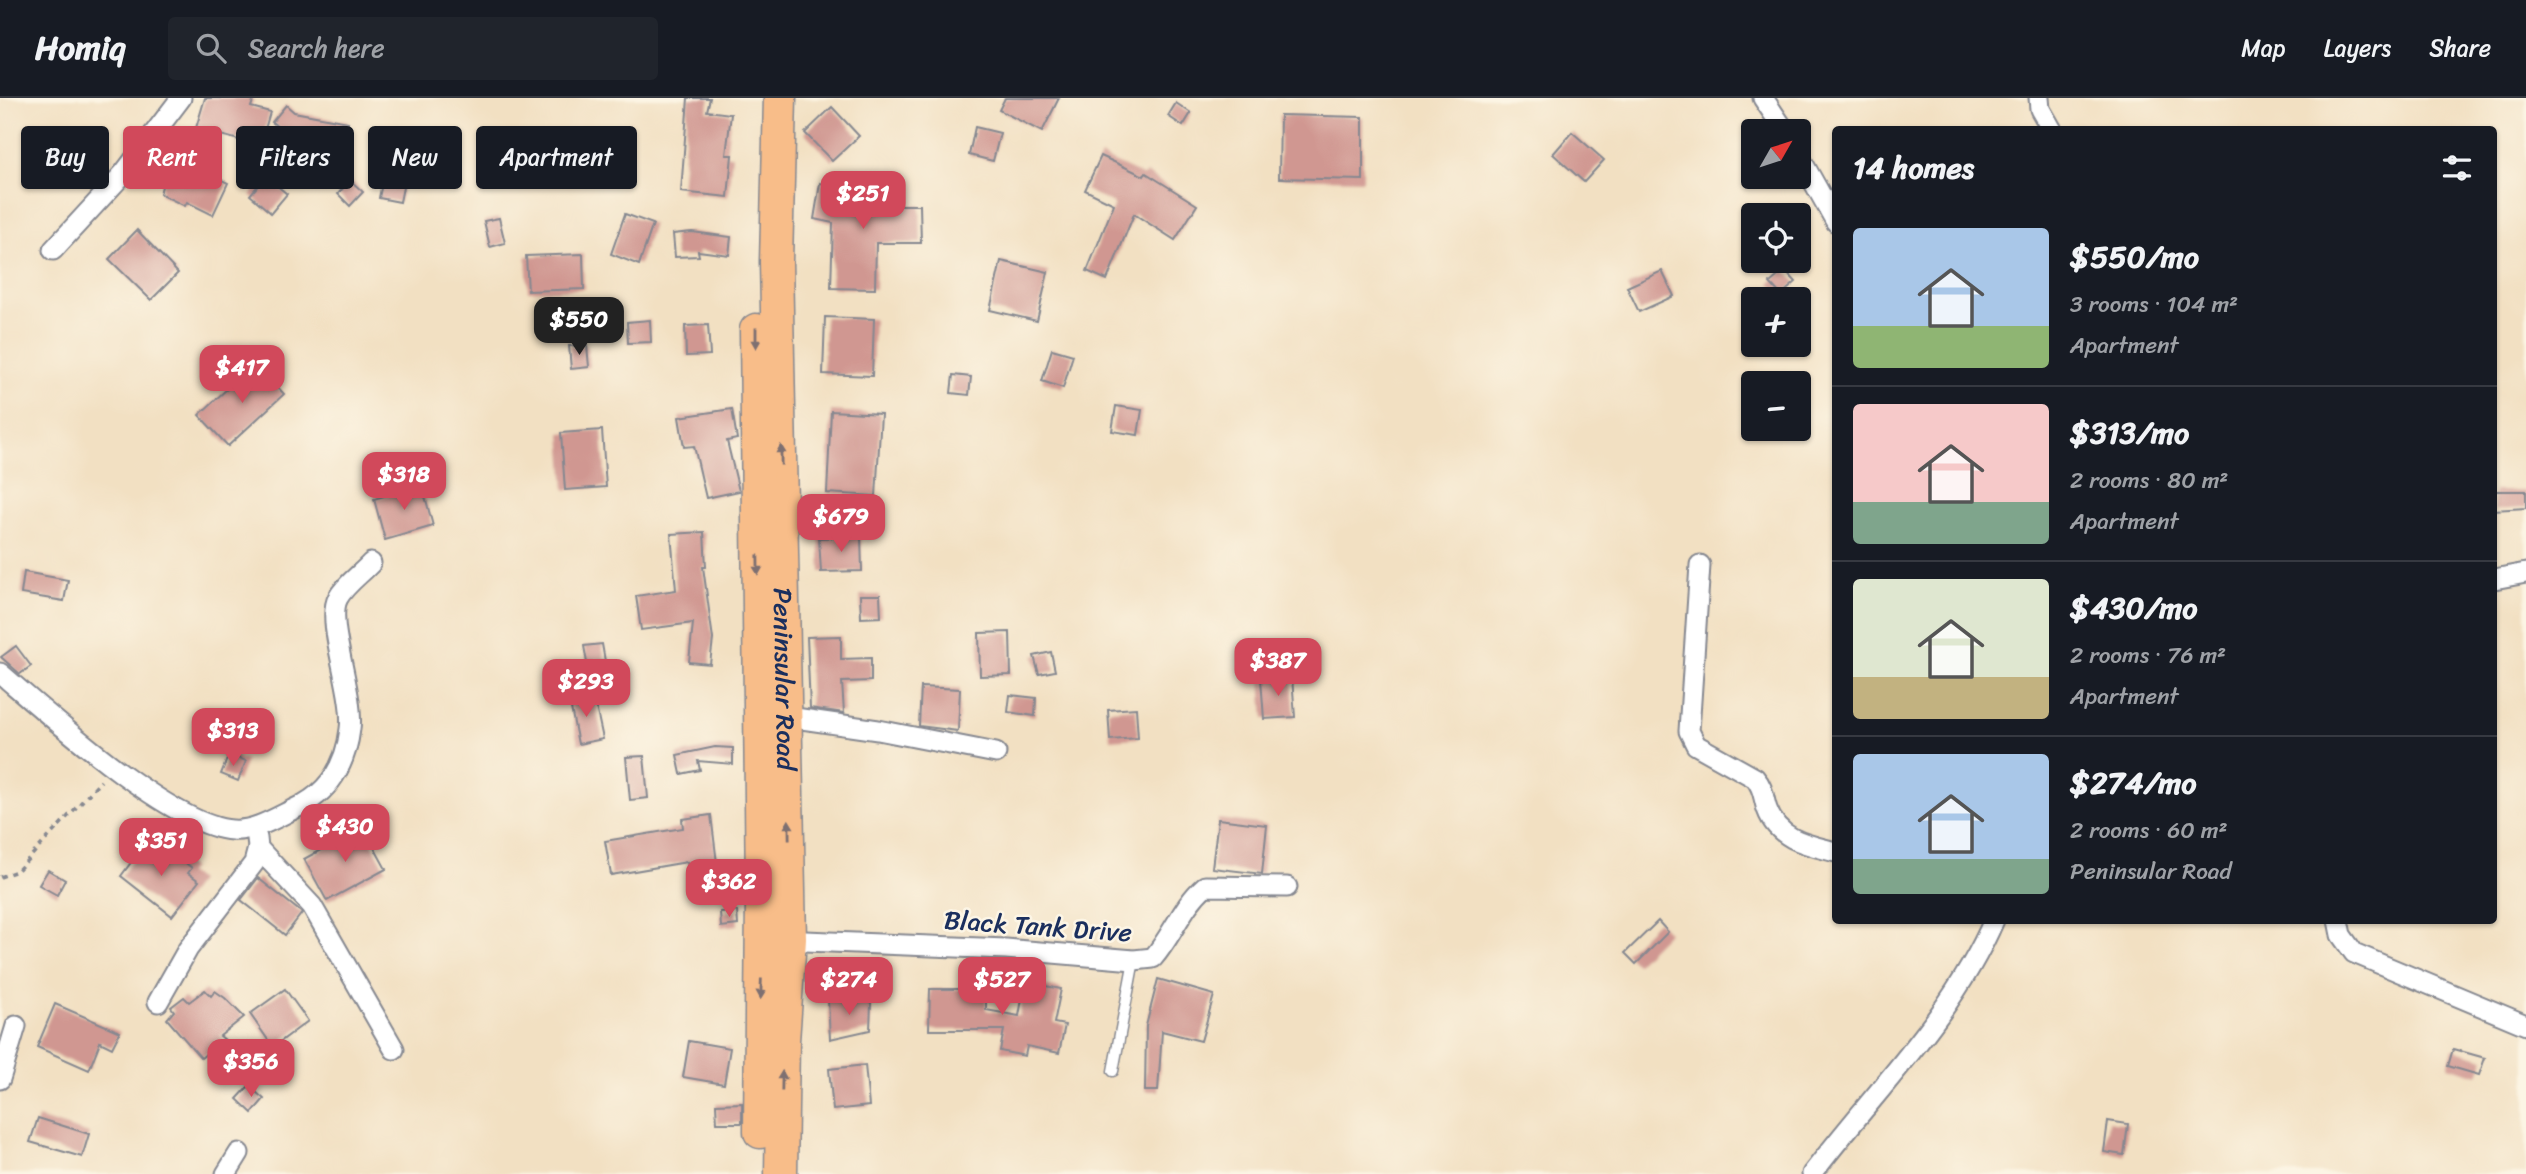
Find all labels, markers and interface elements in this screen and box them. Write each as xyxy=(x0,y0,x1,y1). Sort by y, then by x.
search box xyxy=(168,17,658,80)
text: Homiq xyxy=(35,19,126,77)
text: Search here xyxy=(248,25,385,71)
text: Map xyxy=(2241,27,2286,69)
text: Layers xyxy=(2324,27,2391,69)
text: Share xyxy=(2429,27,2491,69)
icon: search xyxy=(192,29,230,67)
north arrow xyxy=(1741,119,1811,189)
map controls xyxy=(1741,119,1811,441)
chip: Buy xyxy=(21,126,109,189)
chip: Rent xyxy=(123,126,222,189)
chip: Filters xyxy=(236,126,354,189)
chip: New xyxy=(368,126,462,189)
chip: Apartment xyxy=(476,126,637,189)
text: 14 homes xyxy=(1853,141,1974,195)
icon: filters xyxy=(2438,149,2476,187)
pin: $251 xyxy=(822,172,904,231)
text: $251 xyxy=(837,173,889,214)
button: locate xyxy=(1741,203,1811,273)
text: $550/mo xyxy=(2070,230,2199,284)
icon: home xyxy=(1909,256,1993,340)
text: 3 rooms · 104 m² xyxy=(2070,284,2238,325)
button: + xyxy=(1741,287,1811,357)
pin: $550 xyxy=(538,298,620,357)
text: $550 xyxy=(550,299,608,340)
text: Apartment xyxy=(2070,325,2179,366)
one-way arrow xyxy=(750,327,762,349)
pin: $417 xyxy=(201,345,283,405)
text: $417 xyxy=(216,347,268,388)
button: − xyxy=(1741,371,1811,441)
text: $313/mo xyxy=(2070,406,2189,460)
icon: home xyxy=(1909,432,1993,516)
one-way arrow xyxy=(775,444,786,466)
pin: $318 xyxy=(363,452,445,512)
text: $318 xyxy=(378,454,430,495)
text: 2 rooms · 80 m² xyxy=(2070,460,2228,501)
pin: $679 xyxy=(800,494,882,554)
text: $679 xyxy=(813,496,869,537)
text: Apartment xyxy=(2070,501,2179,542)
one-way arrow xyxy=(753,554,764,576)
text: $430/mo xyxy=(2070,581,2198,635)
street label: Peninsular Road xyxy=(760,587,810,773)
icon: home xyxy=(1909,607,1993,691)
text: 2 rooms · 76 m² xyxy=(2070,635,2226,676)
pin: $387 xyxy=(1237,638,1319,698)
text: $387 xyxy=(1250,640,1306,681)
pin: $293 xyxy=(545,660,627,719)
text: $293 xyxy=(558,661,614,702)
text: Apartment xyxy=(2070,676,2179,717)
pin: $313 xyxy=(192,708,274,768)
text: $313 xyxy=(208,710,258,751)
text: $274/mo xyxy=(2070,756,2197,810)
icon: home xyxy=(1909,782,1993,866)
pin: $430 xyxy=(304,804,386,864)
text: $430 xyxy=(316,806,374,847)
text: 2 rooms · 60 m² xyxy=(2070,810,2228,851)
pin: $351 xyxy=(120,818,202,878)
one-way arrow xyxy=(783,818,794,840)
text: $351 xyxy=(135,820,187,861)
text: Peninsular Road xyxy=(2070,851,2232,892)
pin: $362 xyxy=(688,860,770,919)
text: $362 xyxy=(702,861,756,902)
street label: Black Tank Drive xyxy=(942,896,1134,956)
pin: $274 xyxy=(808,958,890,1017)
pin: $527 xyxy=(961,958,1043,1017)
text: $274 xyxy=(821,959,877,1000)
text: $527 xyxy=(974,959,1030,1000)
one-way arrow xyxy=(755,978,766,1000)
pin: $356 xyxy=(210,1040,292,1099)
text: $356 xyxy=(223,1041,279,1082)
one-way arrow xyxy=(776,1070,788,1092)

